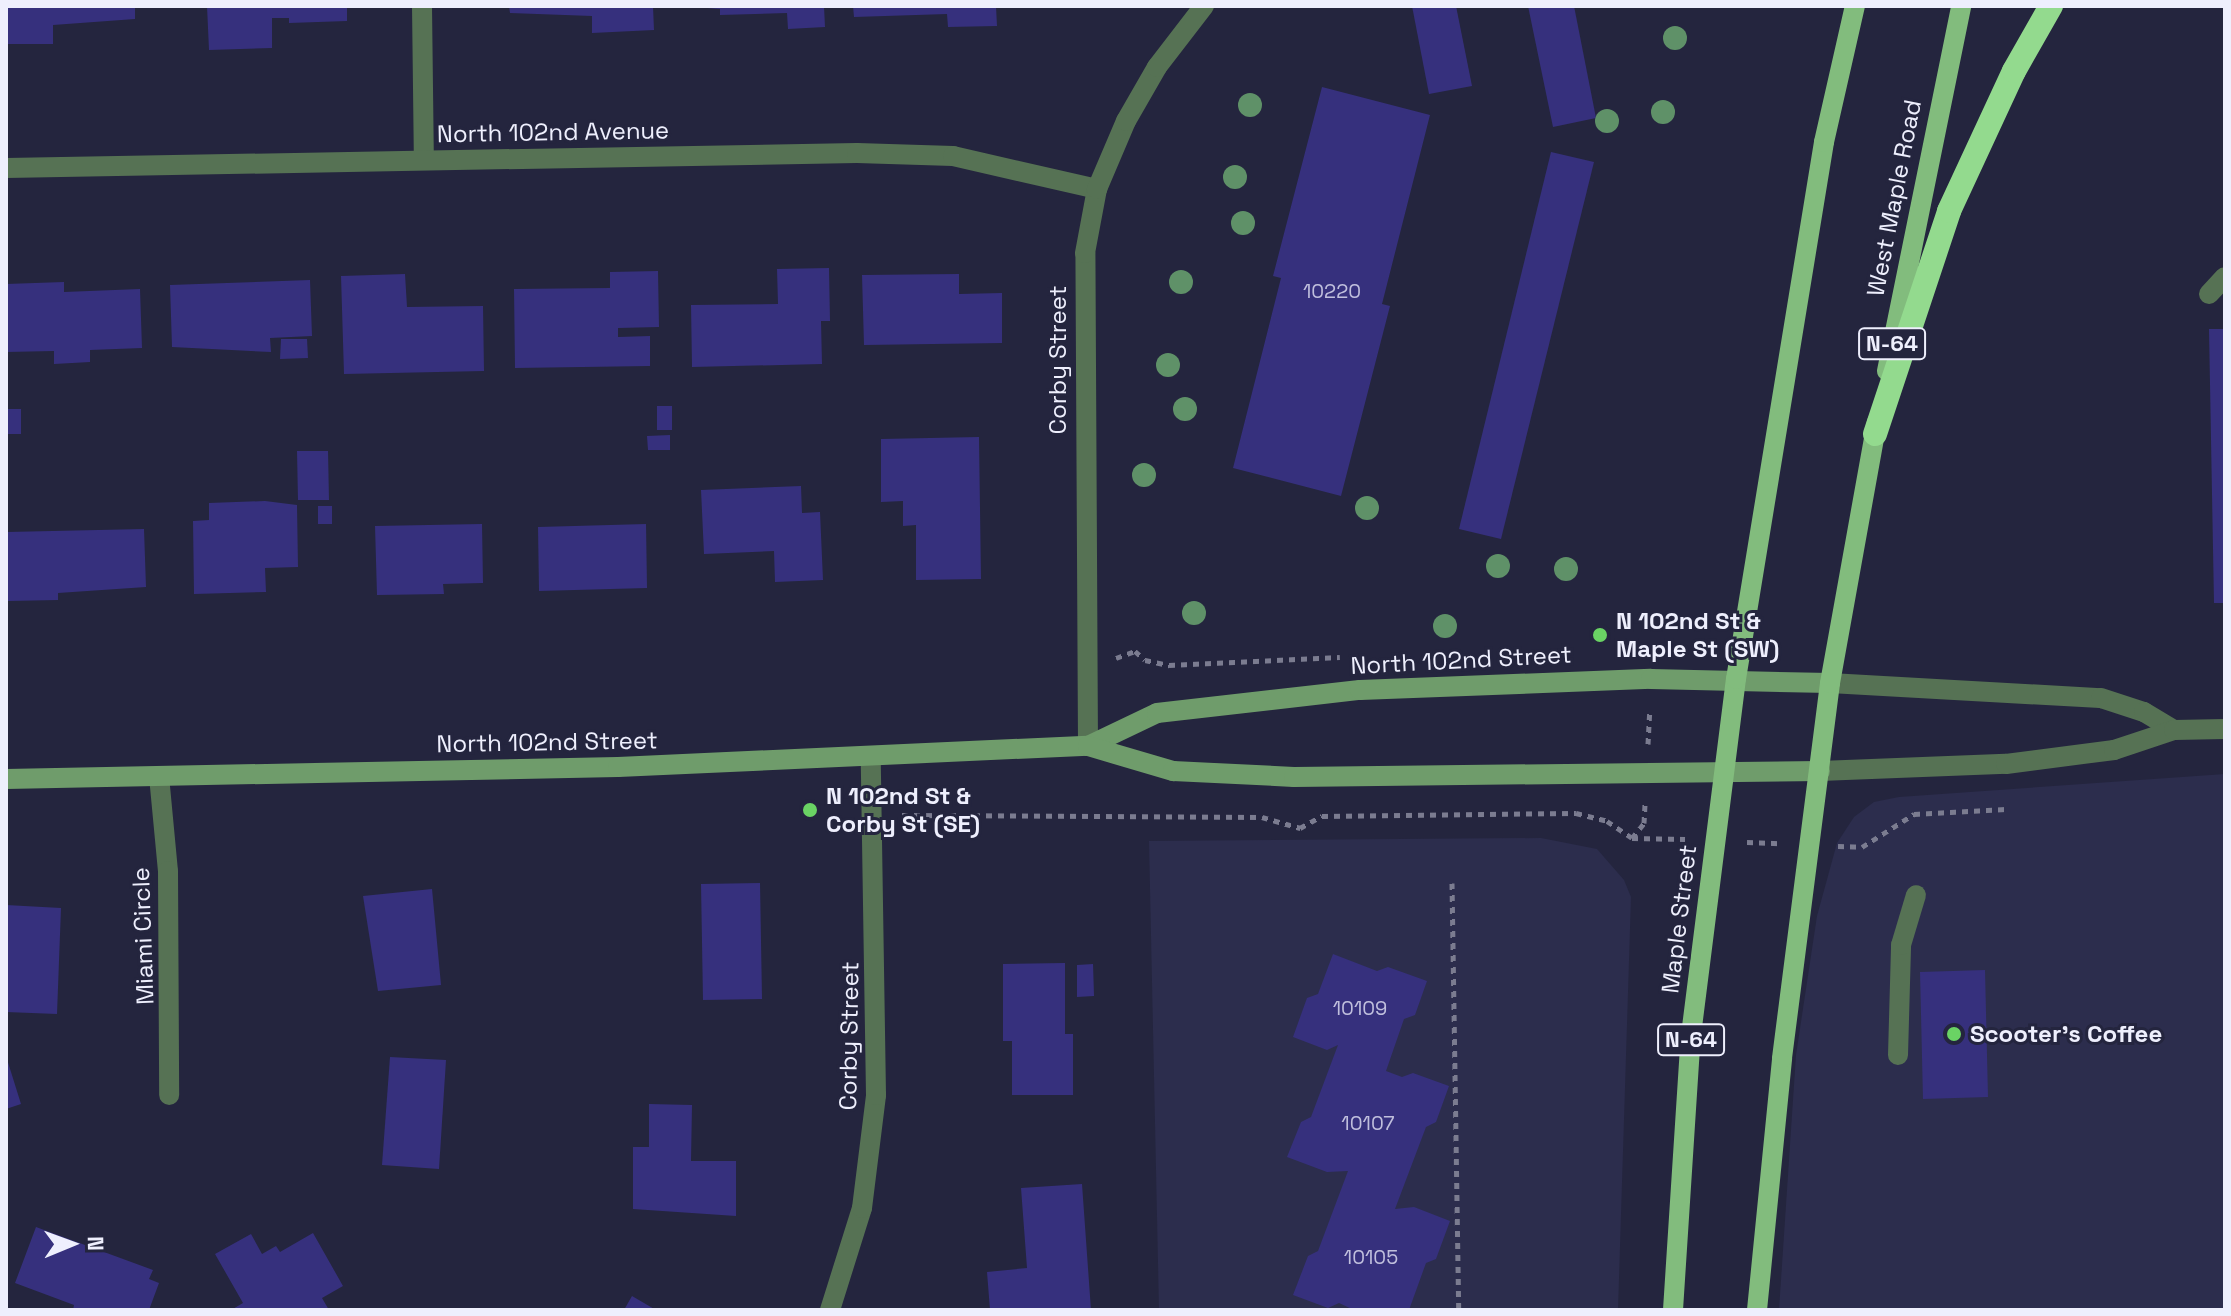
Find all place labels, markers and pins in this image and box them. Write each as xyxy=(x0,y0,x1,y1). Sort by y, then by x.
place label: N 102nd St & Maple St (SW) xyxy=(1616,607,1779,663)
marker: N 102nd St & Maple St (SW) xyxy=(1591,626,1609,644)
place label: N 102nd St & Corby St (SE) xyxy=(826,782,980,838)
marker: N 102nd St & Corby St (SE) xyxy=(801,801,819,819)
place label: Scooter's Coffee xyxy=(1970,1020,2162,1048)
marker: Scooter's Coffee xyxy=(1945,1025,1963,1043)

